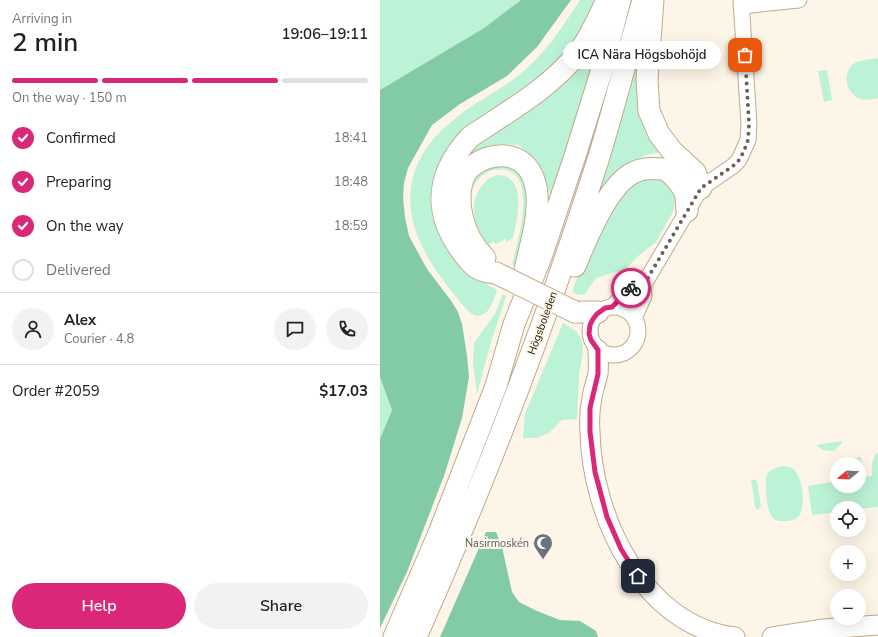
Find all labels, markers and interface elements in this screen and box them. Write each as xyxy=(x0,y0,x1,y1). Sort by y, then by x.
text: Arriving in xyxy=(12,10,72,28)
text: 19:06–19:11 xyxy=(281,24,368,44)
text: 2 min xyxy=(12,25,78,60)
pin xyxy=(728,38,762,72)
callout: ICA Nära Högsbohöjd xyxy=(563,41,721,69)
icon: bag xyxy=(734,44,756,66)
text: ICA Nära Högsbohöjd xyxy=(578,46,706,64)
text: On the way · 150 m xyxy=(12,89,127,107)
icon: check xyxy=(12,127,34,149)
text: Confirmed xyxy=(46,128,116,148)
text: 18:41 xyxy=(334,129,368,147)
icon: check xyxy=(12,171,34,193)
text: Preparing xyxy=(46,172,111,192)
text: 18:48 xyxy=(334,173,368,191)
icon: check xyxy=(12,215,34,237)
text: On the way xyxy=(46,216,124,236)
text: 18:59 xyxy=(334,217,368,235)
text: Delivered xyxy=(46,260,111,280)
courier xyxy=(611,268,651,308)
icon: bike xyxy=(620,277,642,299)
street label: Högsboleden xyxy=(524,289,561,357)
button: person xyxy=(12,308,54,350)
button: chat xyxy=(274,308,316,350)
button: phone xyxy=(326,308,368,350)
text: Alex xyxy=(64,310,96,330)
text: Courier · 4.8 xyxy=(64,330,134,348)
text: Order #2059 xyxy=(12,381,100,401)
text: $17.03 xyxy=(319,381,368,401)
north arrow xyxy=(830,457,866,493)
map controls xyxy=(830,457,866,625)
button: locate xyxy=(830,501,866,537)
mosque icon: Nasirmoskén xyxy=(532,532,554,560)
place label: Nasirmoskén xyxy=(465,536,529,551)
button: + xyxy=(830,545,866,581)
pin xyxy=(621,559,655,593)
icon: home xyxy=(627,565,649,587)
button: Help xyxy=(12,583,186,629)
button: Share xyxy=(194,583,368,629)
button: − xyxy=(830,589,866,625)

